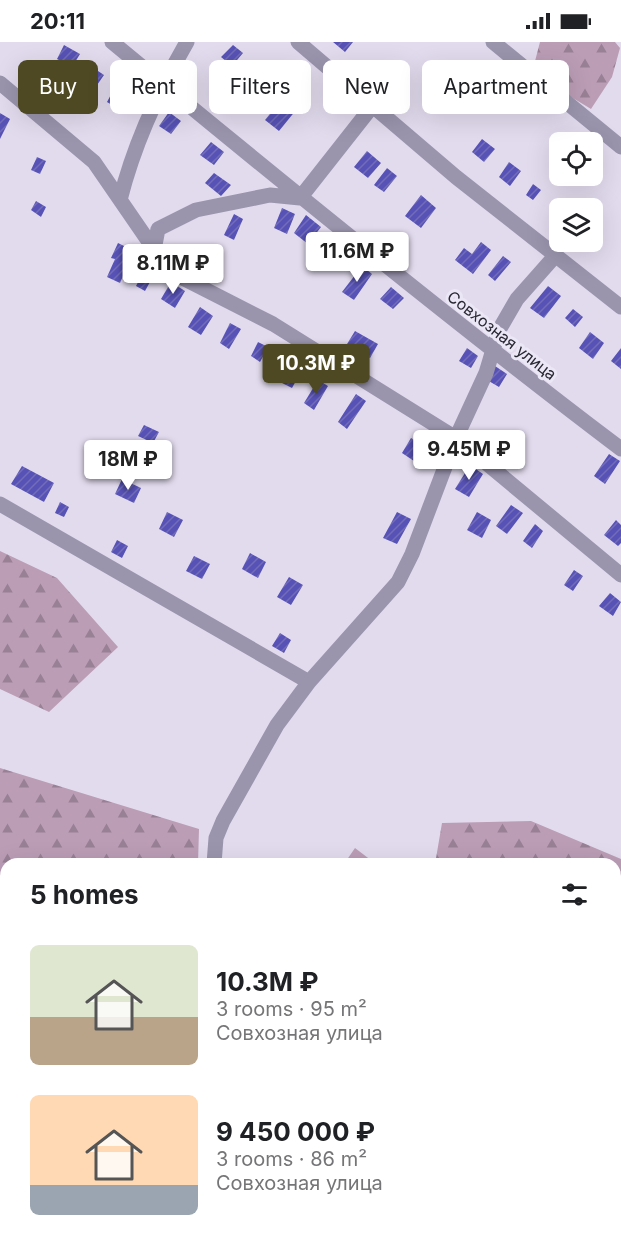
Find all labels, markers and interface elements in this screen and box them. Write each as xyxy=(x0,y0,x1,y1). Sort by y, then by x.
text: 20:11 xyxy=(30,8,85,34)
chip: Buy xyxy=(18,60,98,114)
chip: Rent xyxy=(110,60,197,114)
chip: Filters xyxy=(209,60,311,114)
chip: New xyxy=(323,60,410,114)
chip: Apartment xyxy=(422,60,569,114)
map controls xyxy=(549,132,603,252)
button: locate xyxy=(549,132,603,186)
button: layers xyxy=(549,198,603,252)
pin: 11.6M ₽ xyxy=(302,232,412,283)
text: 11.6M ₽ xyxy=(320,239,394,263)
pin: 8.11M ₽ xyxy=(118,244,228,295)
text: 8.11M ₽ xyxy=(137,251,209,275)
street label: Совхозная улица xyxy=(443,286,561,384)
pin: 10.3M ₽ xyxy=(261,344,371,395)
text: 10.3M ₽ xyxy=(277,351,355,375)
pin: 9.45M ₽ xyxy=(414,430,524,481)
text: 9.45M ₽ xyxy=(427,437,511,461)
pin: 18M ₽ xyxy=(86,440,170,491)
text: 18M ₽ xyxy=(98,447,158,471)
icon: filters xyxy=(558,878,591,911)
text: 5 homes xyxy=(30,879,139,910)
text: 10.3M ₽ xyxy=(216,966,319,997)
icon: home xyxy=(78,969,150,1041)
text: 3 rooms · 95 m² xyxy=(216,997,367,1021)
text: Совхозная улица xyxy=(216,1021,383,1045)
text: 9 450 000 ₽ xyxy=(216,1116,375,1147)
icon: home xyxy=(78,1119,150,1191)
text: 3 rooms · 86 m² xyxy=(216,1147,367,1171)
text: Совхозная улица xyxy=(216,1171,383,1195)

